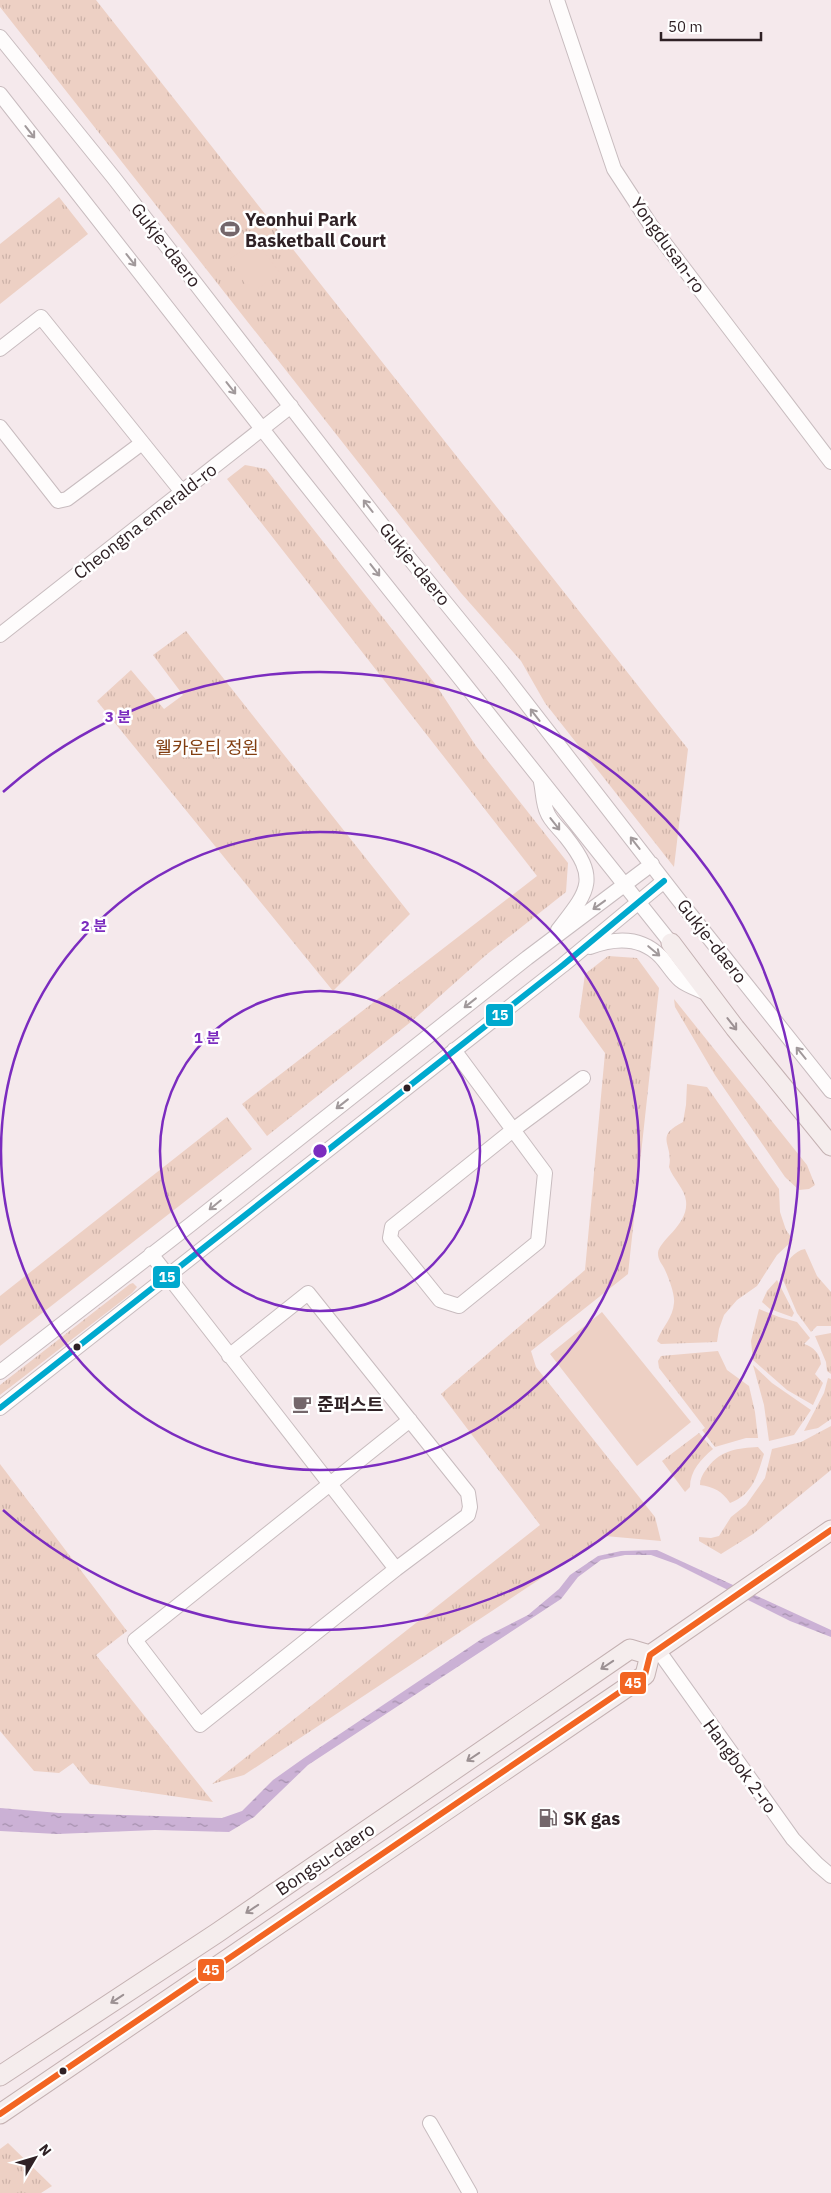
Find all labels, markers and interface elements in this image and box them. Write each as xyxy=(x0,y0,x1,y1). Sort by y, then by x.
scale bar xyxy=(661,10,761,42)
text: 50 m xyxy=(668,17,703,36)
one-way arrow xyxy=(25,125,36,138)
street label: Yongdusan-ro xyxy=(626,193,710,297)
street label: Gukje-daero xyxy=(126,198,206,292)
place label: Yeonhui Park Basketball Court xyxy=(245,208,386,252)
sports icon: Yeonhui Park Basketball Court xyxy=(219,218,241,240)
one-way arrow xyxy=(126,253,136,267)
one-way arrow xyxy=(225,381,236,394)
street label: Cheongna emerald-ro xyxy=(69,458,221,584)
one-way arrow xyxy=(363,499,373,513)
street label: Gukje-daero xyxy=(374,518,456,610)
one-way arrow xyxy=(370,563,381,576)
text: 3 분 xyxy=(105,707,131,726)
one-way arrow xyxy=(530,708,541,721)
park label: 웰카운티 정원 xyxy=(155,736,259,759)
one-way arrow xyxy=(550,817,561,830)
one-way arrow xyxy=(630,836,640,850)
street label: Gukje-daero xyxy=(672,894,752,988)
one-way arrow xyxy=(593,900,607,910)
text: 2 분 xyxy=(81,916,107,935)
one-way arrow xyxy=(648,945,661,957)
one-way arrow xyxy=(464,998,477,1009)
line badge: 15 xyxy=(485,1003,514,1027)
text: 15 xyxy=(492,1006,508,1024)
one-way arrow xyxy=(727,1017,737,1031)
text: 1 분 xyxy=(194,1028,220,1047)
one-way arrow xyxy=(795,1047,806,1060)
unlabelled marker xyxy=(402,1083,412,1093)
one-way arrow xyxy=(336,1098,349,1109)
centre of rings xyxy=(311,1142,329,1160)
one-way arrow xyxy=(209,1199,222,1210)
line badge: 15 xyxy=(152,1265,181,1289)
text: 15 xyxy=(159,1268,175,1286)
unlabelled marker xyxy=(72,1342,82,1352)
cafe icon: 준퍼스트 xyxy=(291,1393,313,1415)
place label: 준퍼스트 xyxy=(317,1393,383,1416)
one-way arrow xyxy=(600,1660,614,1670)
line badge: 45 xyxy=(619,1671,647,1695)
text: 45 xyxy=(625,1674,641,1692)
street label: Hangbok 2-ro xyxy=(698,1714,782,1818)
one-way arrow xyxy=(466,1752,480,1762)
fuel station icon: SK gas xyxy=(537,1807,559,1829)
place label: SK gas xyxy=(563,1807,620,1830)
street label: Bongsu-daero xyxy=(271,1817,379,1901)
one-way arrow xyxy=(246,1904,260,1914)
line badge: 45 xyxy=(197,1958,225,1982)
text: 45 xyxy=(203,1961,219,1979)
one-way arrow xyxy=(111,1994,125,2004)
unlabelled marker xyxy=(58,2066,68,2076)
north arrow xyxy=(10,2133,60,2183)
text: N xyxy=(35,2140,55,2160)

